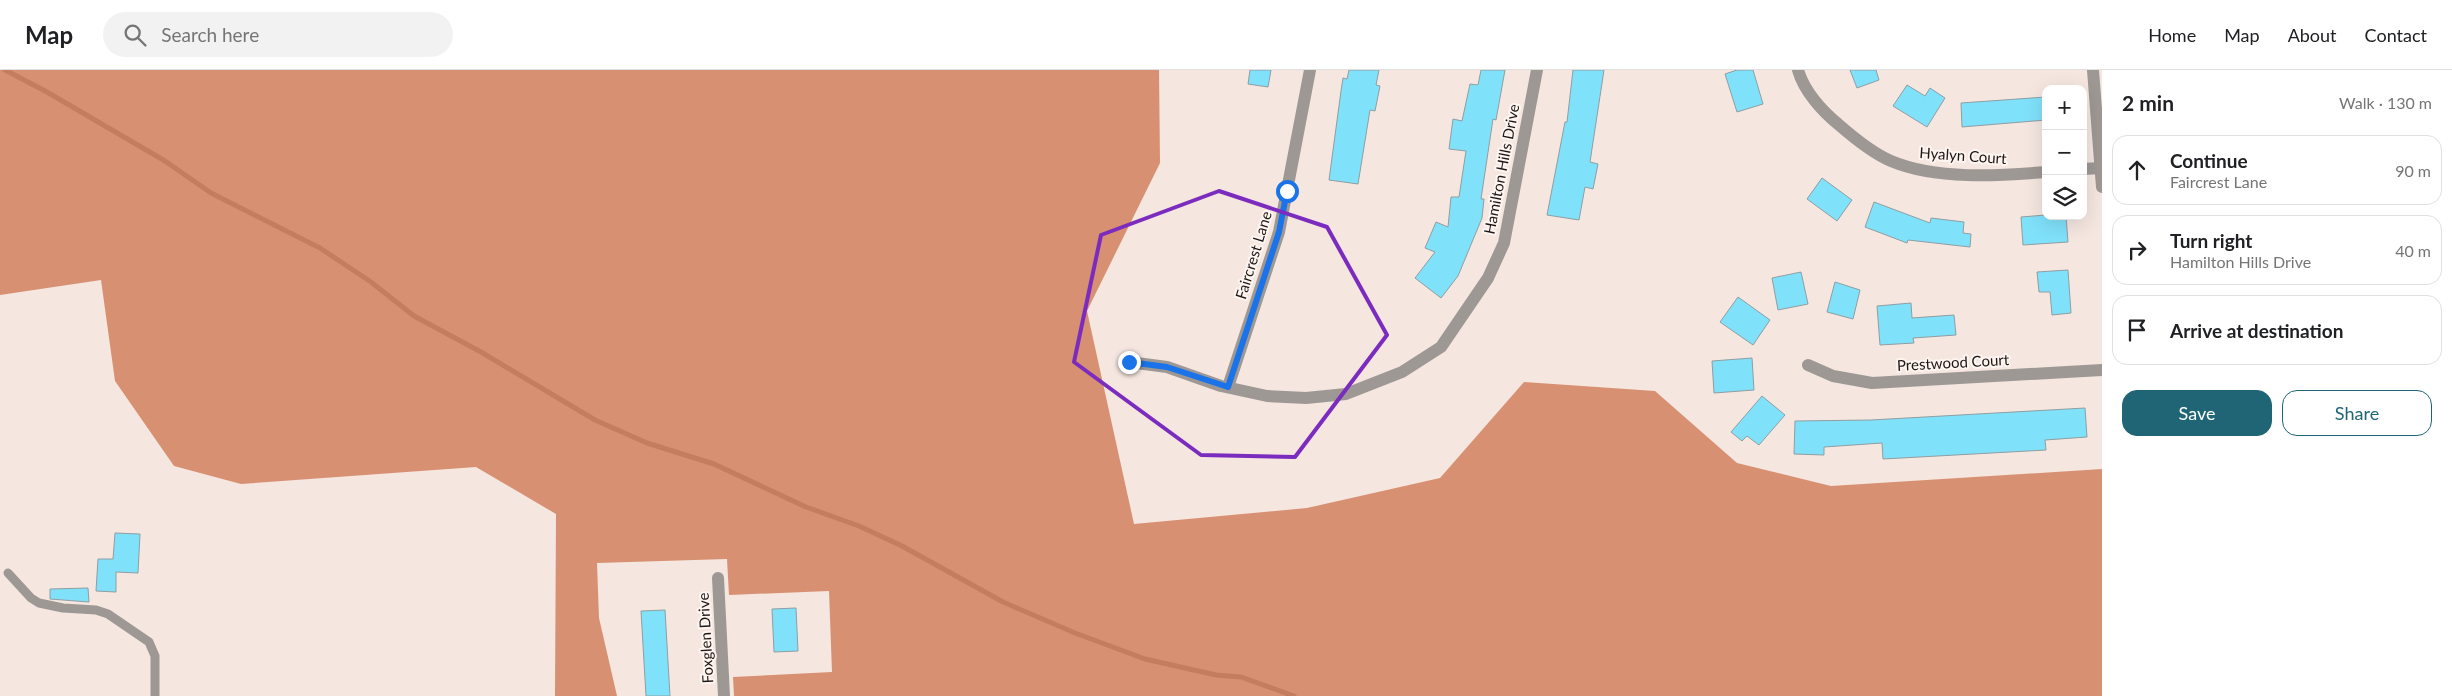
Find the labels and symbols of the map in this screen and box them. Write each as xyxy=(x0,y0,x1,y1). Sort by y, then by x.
street label: Hamilton Hills Drive xyxy=(1480,102,1522,236)
street label: Hyalyn Court xyxy=(1919,143,2008,167)
route start xyxy=(1276,180,1299,203)
street label: Faircrest Lane xyxy=(1231,209,1275,301)
street label: Prestwood Court xyxy=(1896,350,2010,374)
route end xyxy=(1118,351,1141,374)
street label: Foxglen Drive xyxy=(694,592,716,684)

